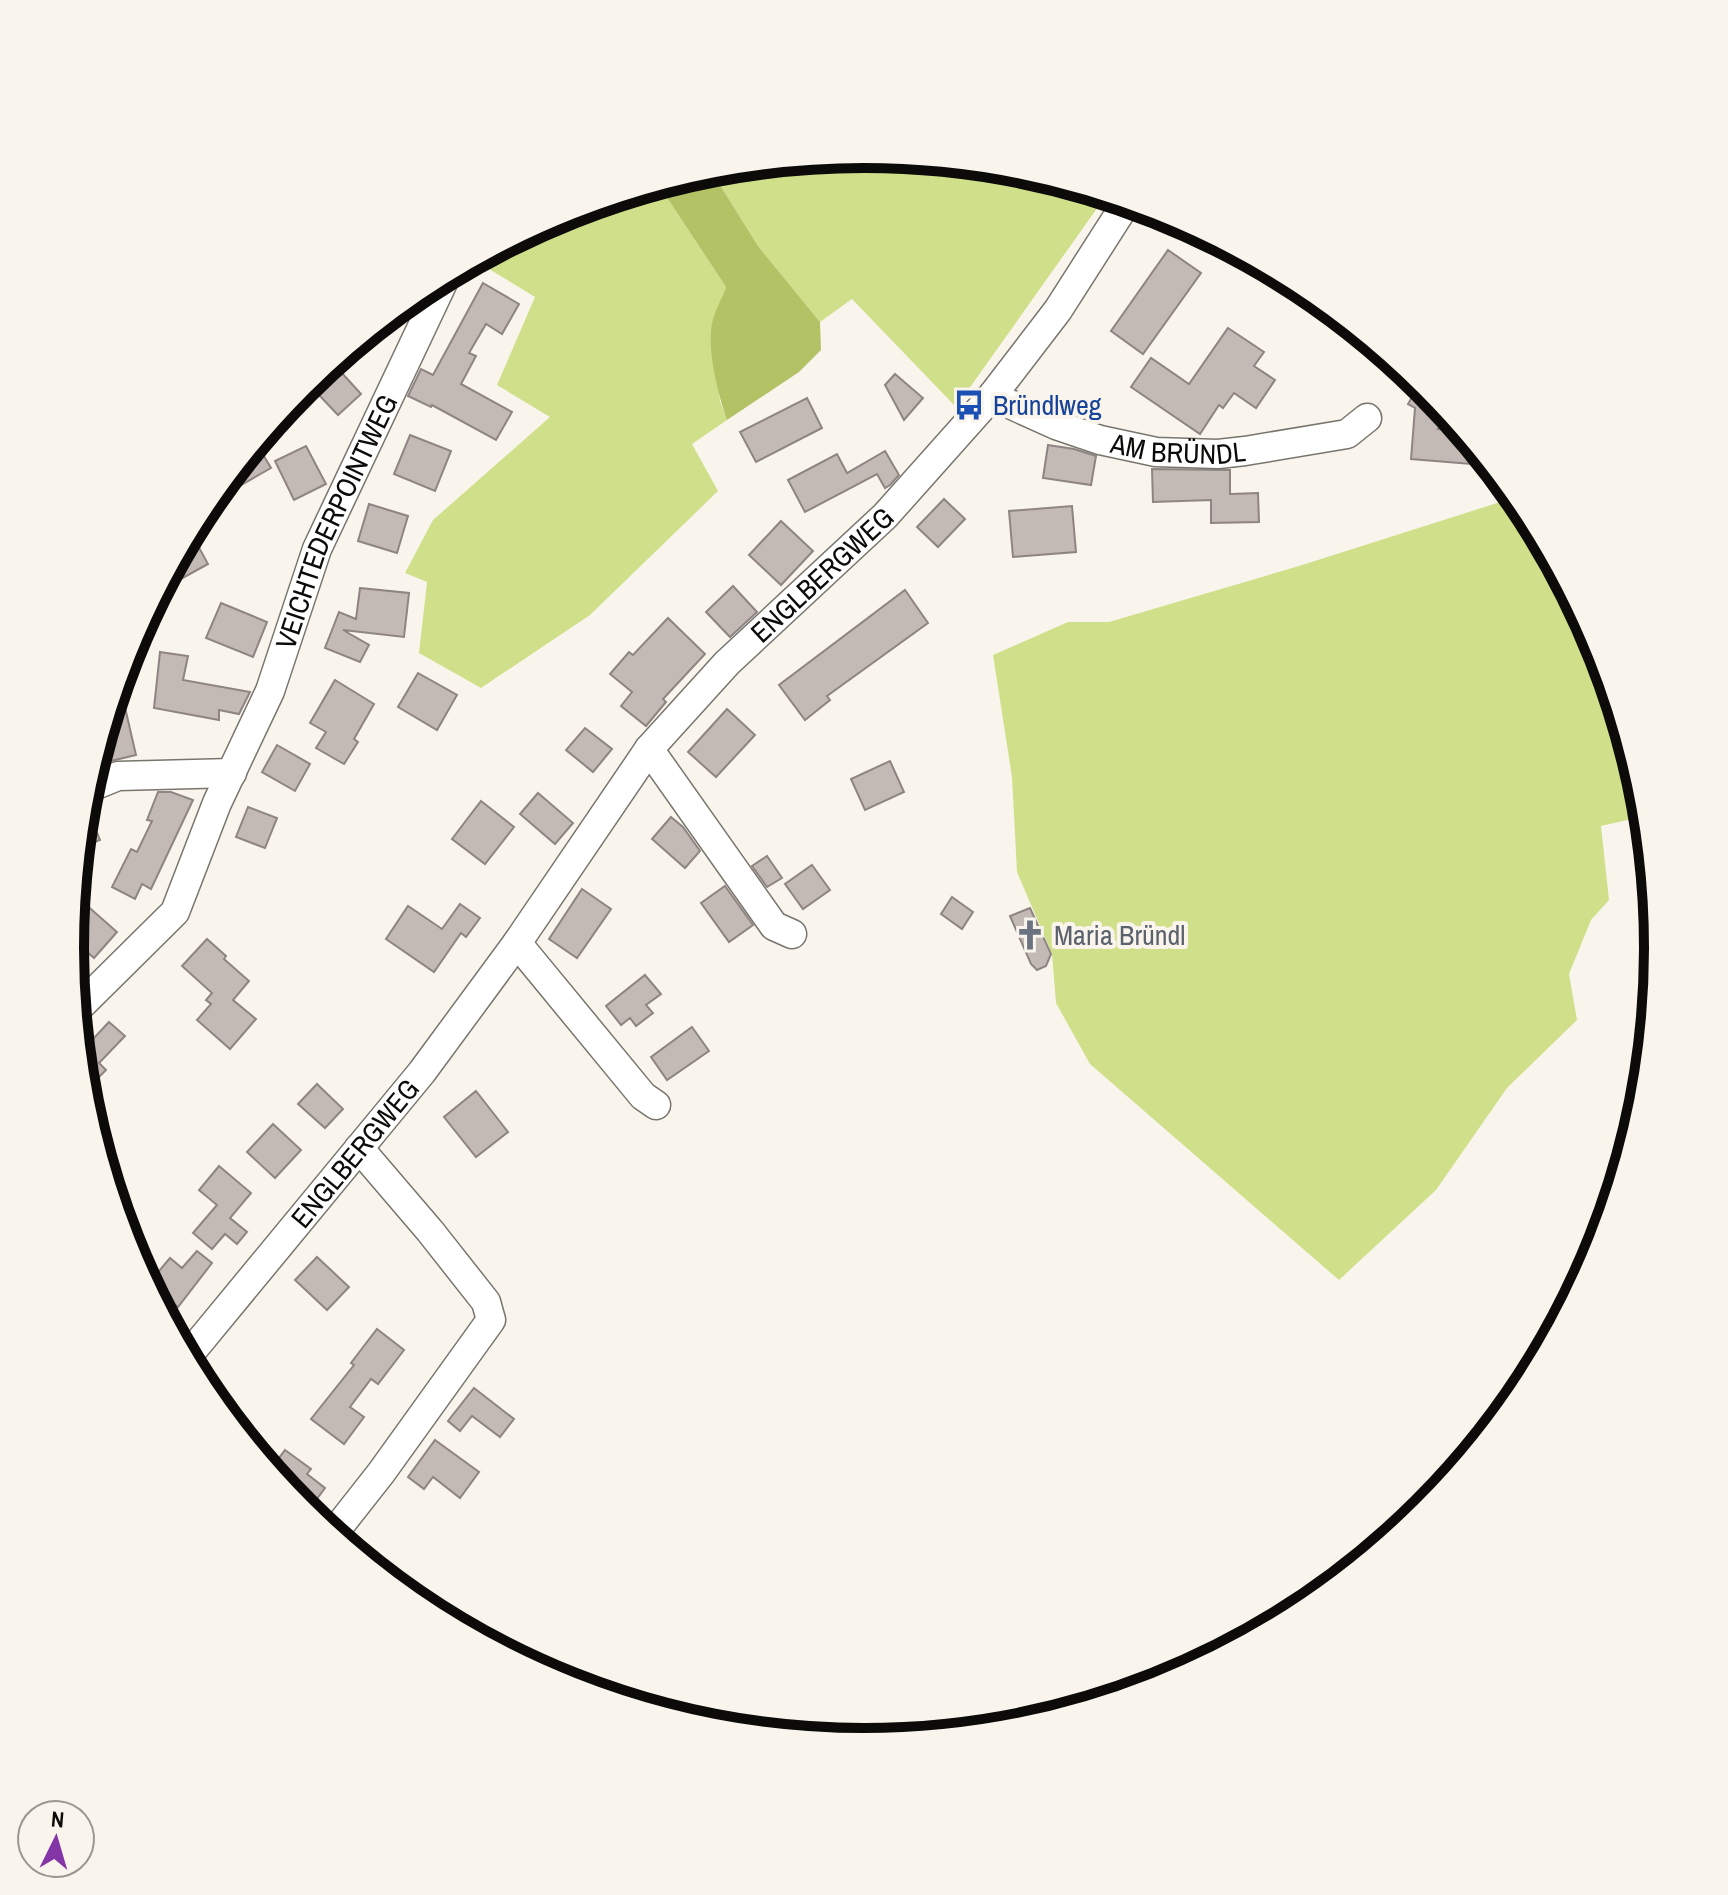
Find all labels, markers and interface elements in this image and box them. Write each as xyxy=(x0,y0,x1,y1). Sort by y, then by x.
place label: Bründlweg xyxy=(993,386,1102,424)
street label: VEICHTEDERPOINTWEG xyxy=(266,388,406,654)
bus stop icon: Bründlweg xyxy=(952,388,986,422)
street label: AM BRÜNDL xyxy=(1106,424,1248,473)
street label: ENGLBERGWEG xyxy=(742,499,902,651)
place label: Maria Bründl xyxy=(1054,916,1185,954)
church icon: Maria Bründl xyxy=(1013,918,1047,952)
street label: ENGLBERGWEG xyxy=(282,1071,428,1236)
north arrow xyxy=(16,1799,96,1879)
text: N xyxy=(50,1804,66,1835)

